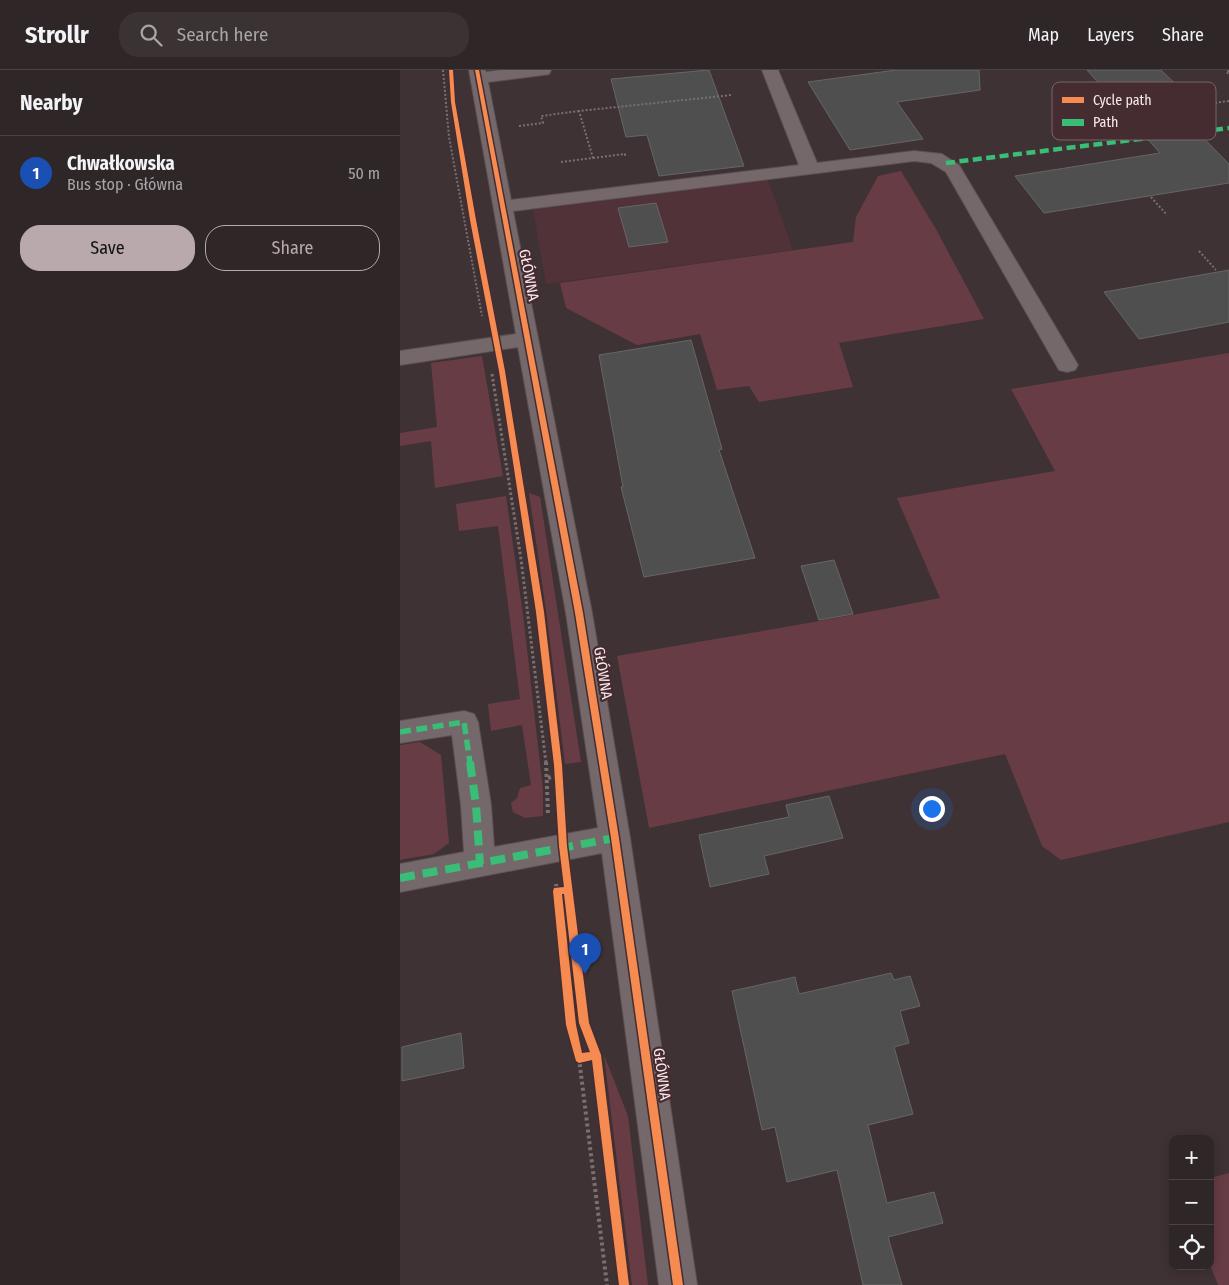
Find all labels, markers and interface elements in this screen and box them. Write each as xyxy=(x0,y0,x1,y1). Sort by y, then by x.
search box xyxy=(119,12,469,57)
text: Strollr xyxy=(25,21,89,49)
icon: search xyxy=(137,21,165,49)
text: Search here xyxy=(177,23,268,46)
text: Map xyxy=(1028,24,1059,46)
text: Layers xyxy=(1087,24,1134,46)
text: Share xyxy=(1162,24,1204,46)
legend xyxy=(1052,82,1216,140)
text: Nearby xyxy=(20,90,82,116)
text: Cycle path xyxy=(1093,92,1152,109)
text: Path xyxy=(1093,114,1118,131)
text: Chwałkowska xyxy=(67,152,175,175)
text: 1 xyxy=(33,164,39,183)
text: 50 m xyxy=(348,164,380,183)
text: Bus stop · Główna xyxy=(67,175,183,194)
button: Save xyxy=(20,225,195,271)
button: Share xyxy=(205,225,380,271)
street label: GŁÓWNA xyxy=(515,248,543,303)
street label: GŁÓWNA xyxy=(590,646,616,700)
your location xyxy=(919,796,945,822)
pin: 1 xyxy=(569,933,601,974)
street label: GŁÓWNA xyxy=(649,1047,675,1101)
map controls xyxy=(1169,1135,1214,1270)
button: + xyxy=(1169,1135,1214,1180)
button: − xyxy=(1169,1180,1214,1225)
button: locate xyxy=(1169,1225,1214,1270)

